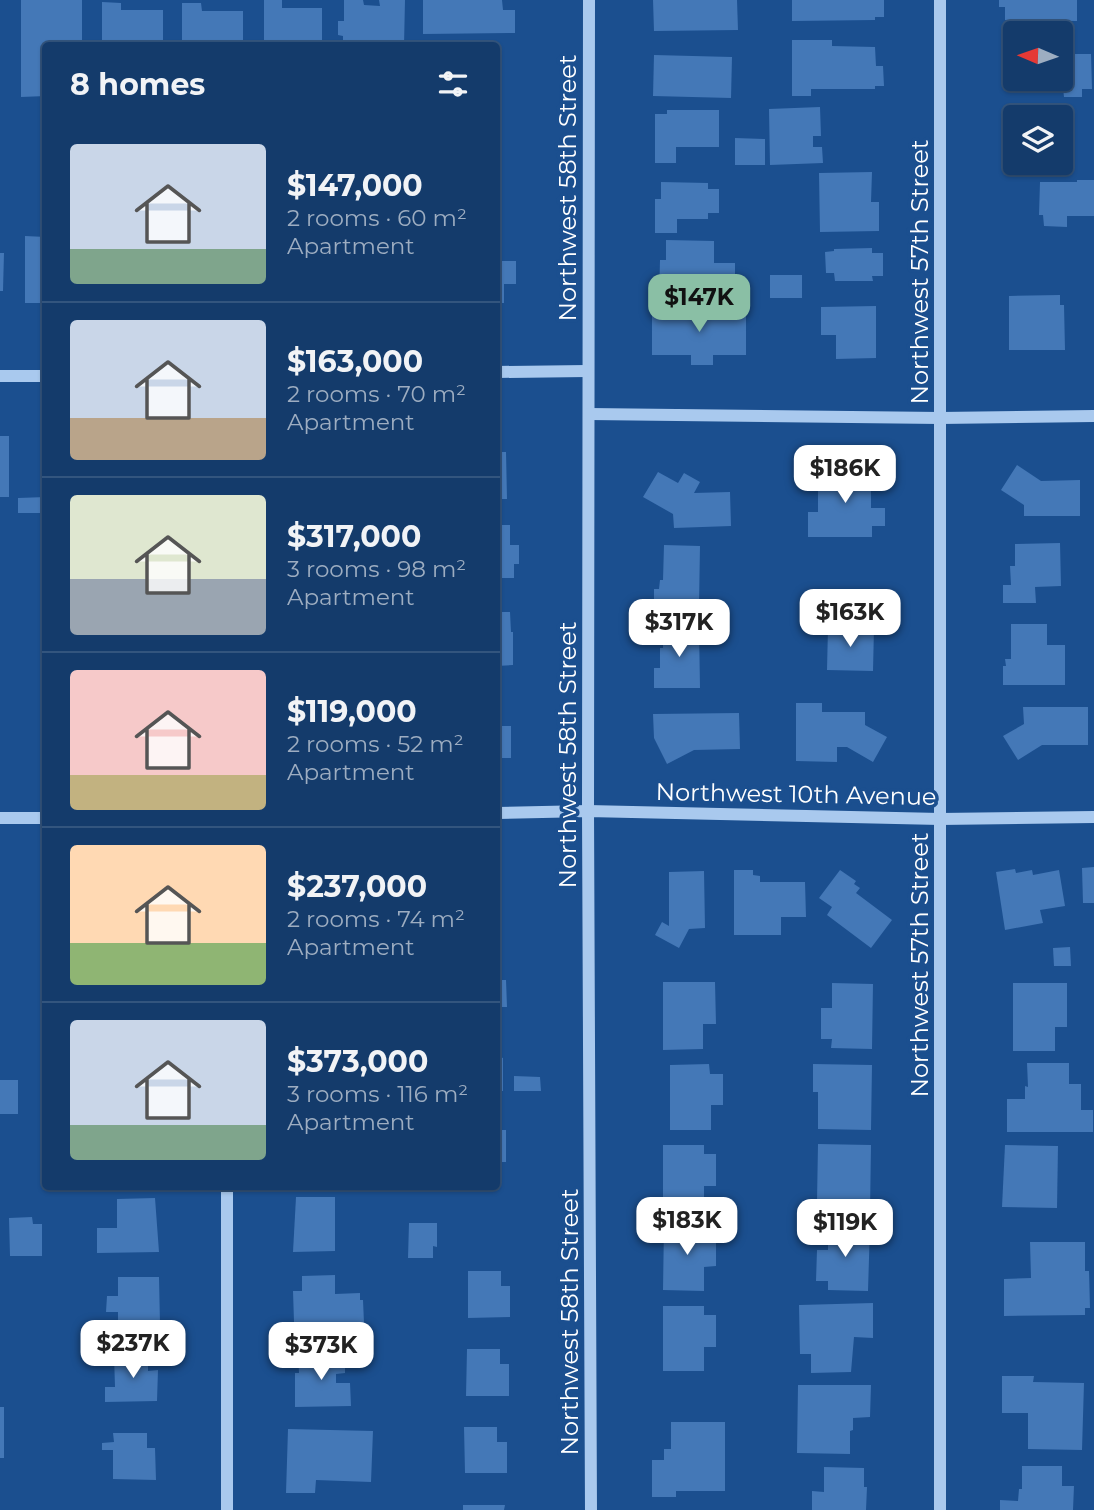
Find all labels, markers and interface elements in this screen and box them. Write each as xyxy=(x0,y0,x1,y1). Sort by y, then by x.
north arrow xyxy=(1003,21,1073,91)
map controls xyxy=(1003,21,1073,175)
street label: Northwest 58th Street xyxy=(553,54,582,321)
icon: filters xyxy=(434,65,472,103)
text: 8 homes xyxy=(70,66,205,103)
button: layers xyxy=(1003,105,1073,175)
street label: Northwest 57th Street xyxy=(905,139,934,405)
text: $147,000 xyxy=(287,167,423,204)
icon: home xyxy=(126,172,210,256)
text: 2 rooms · 60 m² xyxy=(287,204,467,232)
text: Apartment xyxy=(287,232,415,260)
pin: $147K xyxy=(650,274,748,334)
text: $147K xyxy=(664,283,734,311)
text: $163,000 xyxy=(287,343,423,380)
icon: home xyxy=(126,348,210,432)
text: 2 rooms · 70 m² xyxy=(287,380,466,408)
text: Apartment xyxy=(287,408,415,436)
pin: $186K xyxy=(796,446,894,505)
text: $186K xyxy=(810,454,880,482)
text: $317,000 xyxy=(287,518,421,555)
icon: home xyxy=(126,523,210,607)
text: 3 rooms · 98 m² xyxy=(287,555,466,583)
text: Apartment xyxy=(287,583,415,611)
pin: $163K xyxy=(801,590,899,649)
text: $163K xyxy=(816,598,884,626)
pin: $317K xyxy=(630,600,728,659)
text: $317K xyxy=(645,608,713,636)
street label: Northwest 58th Street xyxy=(553,621,582,888)
text: $119,000 xyxy=(287,693,417,730)
icon: home xyxy=(126,698,210,782)
text: 2 rooms · 52 m² xyxy=(287,730,464,758)
text: Apartment xyxy=(287,758,415,786)
street label: Northwest 10th Avenue xyxy=(655,777,937,811)
street label: Northwest 57th Street xyxy=(905,832,934,1098)
text: $237,000 xyxy=(287,868,427,905)
icon: home xyxy=(126,873,210,957)
text: 2 rooms · 74 m² xyxy=(287,905,465,933)
text: Apartment xyxy=(287,933,415,961)
text: $373,000 xyxy=(287,1043,428,1080)
icon: home xyxy=(126,1048,210,1132)
text: 3 rooms · 116 m² xyxy=(287,1080,468,1108)
text: Apartment xyxy=(287,1108,415,1136)
street label: Northwest 58th Street xyxy=(555,1188,584,1455)
pin: $183K xyxy=(638,1198,736,1257)
pin: $119K xyxy=(796,1200,894,1259)
text: $183K xyxy=(652,1206,722,1234)
text: $119K xyxy=(813,1208,877,1236)
pin: $237K xyxy=(84,1320,182,1380)
pin: $373K xyxy=(272,1322,370,1382)
text: $237K xyxy=(97,1329,169,1357)
text: $373K xyxy=(285,1331,357,1359)

